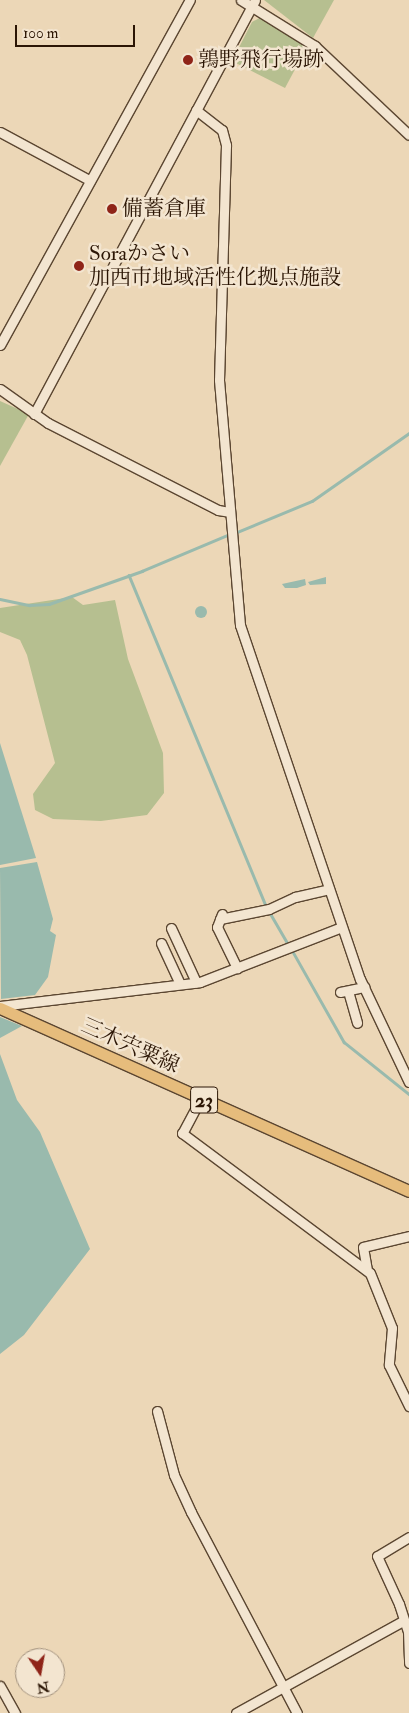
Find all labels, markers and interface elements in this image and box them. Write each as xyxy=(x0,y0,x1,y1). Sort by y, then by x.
scale bar xyxy=(18,15,138,47)
text: 100 m xyxy=(23,24,58,43)
place label: 鶉野飛行場跡 xyxy=(198,47,324,73)
marker: 鶉野飛行場跡 xyxy=(182,54,194,66)
place label: 備蓄倉庫 xyxy=(122,196,206,222)
marker: 備蓄倉庫 xyxy=(106,203,118,215)
place label: Soraかさい 加西市地域活性化拠点施設 xyxy=(89,241,341,291)
marker: Soraかさい 加西市地域活性化拠点施設 xyxy=(73,260,85,272)
street label: 三木宍粟線 xyxy=(77,1013,183,1079)
road number: 23 xyxy=(189,1082,219,1118)
north arrow xyxy=(15,1648,65,1698)
text: N xyxy=(35,1678,51,1697)

